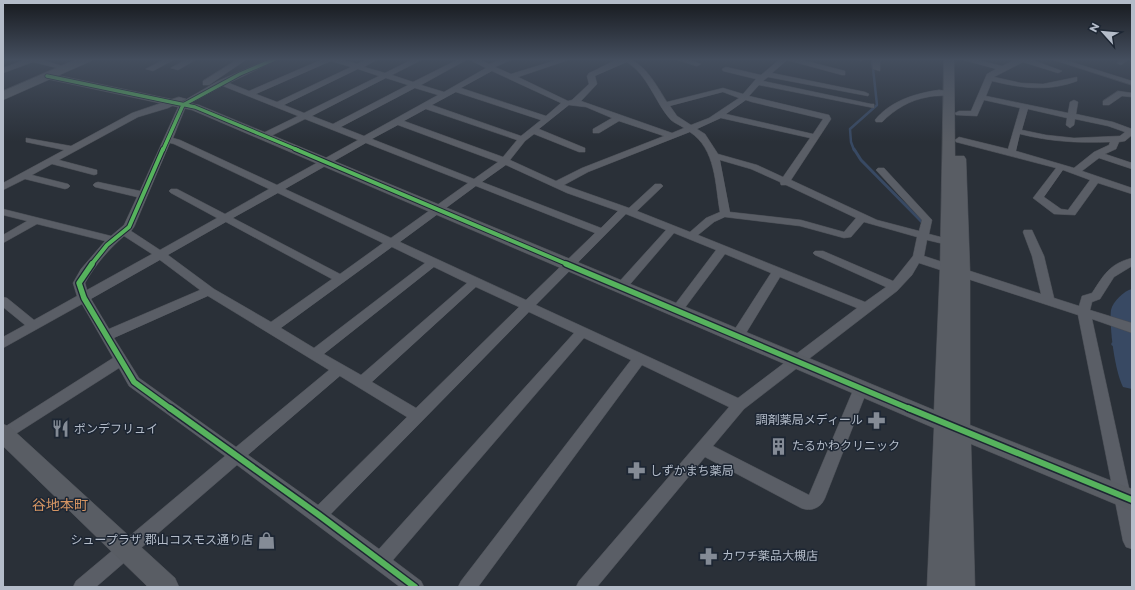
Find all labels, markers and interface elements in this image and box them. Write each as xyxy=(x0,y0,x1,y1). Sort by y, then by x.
north arrow xyxy=(1083,12,1123,52)
text: N xyxy=(1086,20,1102,35)
pharmacy icon: 調剤薬局メディール xyxy=(866,410,886,430)
place label: 調剤薬局メディール xyxy=(756,412,863,427)
restaurant icon: ポンデフリュイ xyxy=(51,419,71,439)
place label: ポンデフリュイ xyxy=(74,421,158,436)
building icon: たるかわクリニック xyxy=(769,436,789,456)
place label: たるかわクリニック xyxy=(792,438,900,453)
pharmacy icon: しずかまち薬局 xyxy=(627,461,647,481)
place label: しずかまち薬局 xyxy=(650,463,734,478)
district label: 谷地本町 xyxy=(32,496,88,514)
shop icon: シュープラザ 郡山コスモス通り店 xyxy=(256,530,276,550)
place label: シュープラザ 郡山コスモス通り店 xyxy=(71,532,253,547)
pharmacy icon: カワチ薬品大槻店 xyxy=(699,546,719,566)
place label: カワチ薬品大槻店 xyxy=(722,548,818,563)

